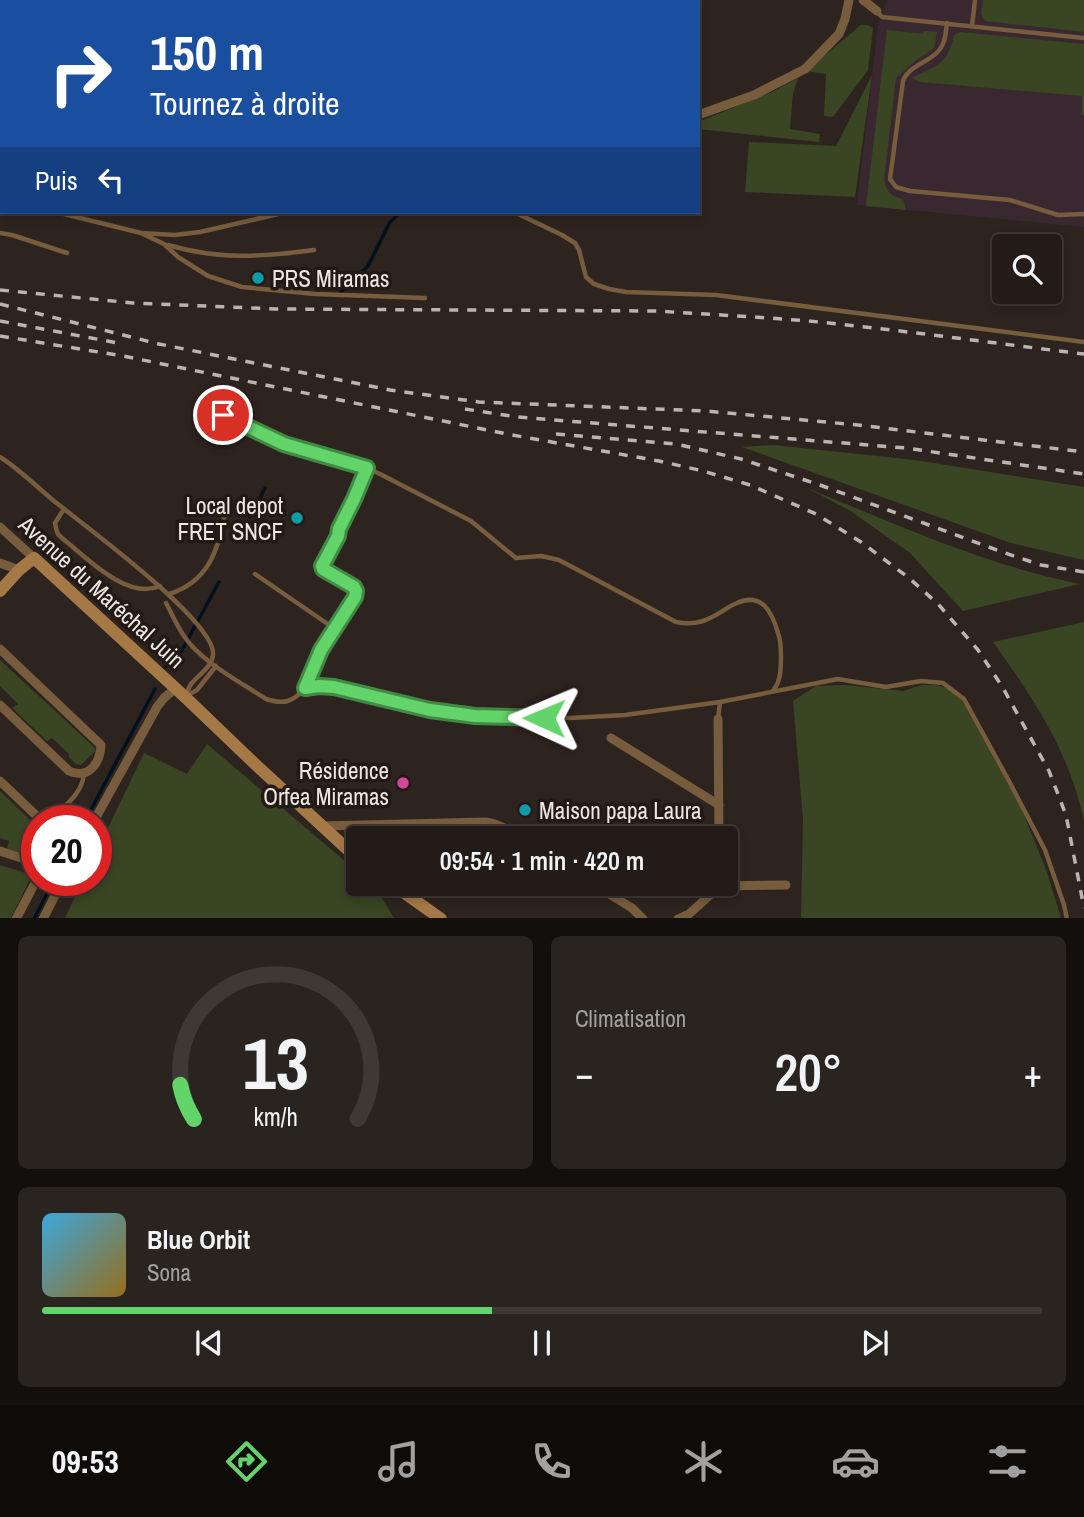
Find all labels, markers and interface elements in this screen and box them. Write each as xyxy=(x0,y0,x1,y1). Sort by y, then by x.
text: 150 m xyxy=(150,19,264,85)
icon: right xyxy=(35,28,126,119)
text: Tournez à droite xyxy=(150,82,340,125)
icon: left xyxy=(92,161,130,199)
text: Puis xyxy=(35,163,78,198)
map controls xyxy=(992,234,1062,304)
button: search xyxy=(992,234,1062,304)
place label: PRS Miramas xyxy=(272,263,389,294)
marker: PRS Miramas xyxy=(250,270,266,286)
pin xyxy=(193,385,253,445)
icon: arrive xyxy=(204,396,242,434)
place label: Local depot FRET SNCF xyxy=(177,490,283,547)
street label: Avenue du Maréchal Juin xyxy=(12,508,192,675)
marker: Local depot FRET SNCF xyxy=(289,510,305,526)
position arrow xyxy=(507,681,581,755)
place label: Résidence Orfea Miramas xyxy=(263,755,389,812)
marker: Résidence Orfea Miramas xyxy=(395,775,411,791)
place label: Maison papa Laura xyxy=(539,795,702,826)
marker: Maison papa Laura xyxy=(517,802,533,818)
speed limit sign: 20 xyxy=(21,805,112,896)
text: 09:54 · 1 min · 420 m xyxy=(440,843,644,878)
text: Climatisation xyxy=(575,1003,686,1034)
text: 13 xyxy=(242,1014,309,1112)
text: 20° xyxy=(774,1037,843,1107)
text: − xyxy=(575,1048,593,1099)
text: + xyxy=(1024,1048,1042,1099)
text: km/h xyxy=(253,1099,298,1133)
text: Blue Orbit xyxy=(147,1222,250,1257)
text: Sona xyxy=(147,1257,191,1288)
icon: previous xyxy=(190,1324,228,1362)
icon: pause xyxy=(523,1324,561,1362)
icon: next xyxy=(856,1324,894,1362)
icon: directions xyxy=(222,1437,271,1486)
icon: music xyxy=(374,1437,423,1486)
icon: phone xyxy=(527,1437,576,1486)
icon: climate xyxy=(679,1437,728,1486)
icon: car xyxy=(831,1437,880,1486)
icon: filters xyxy=(983,1437,1032,1486)
text: 09:53 xyxy=(52,1440,119,1483)

